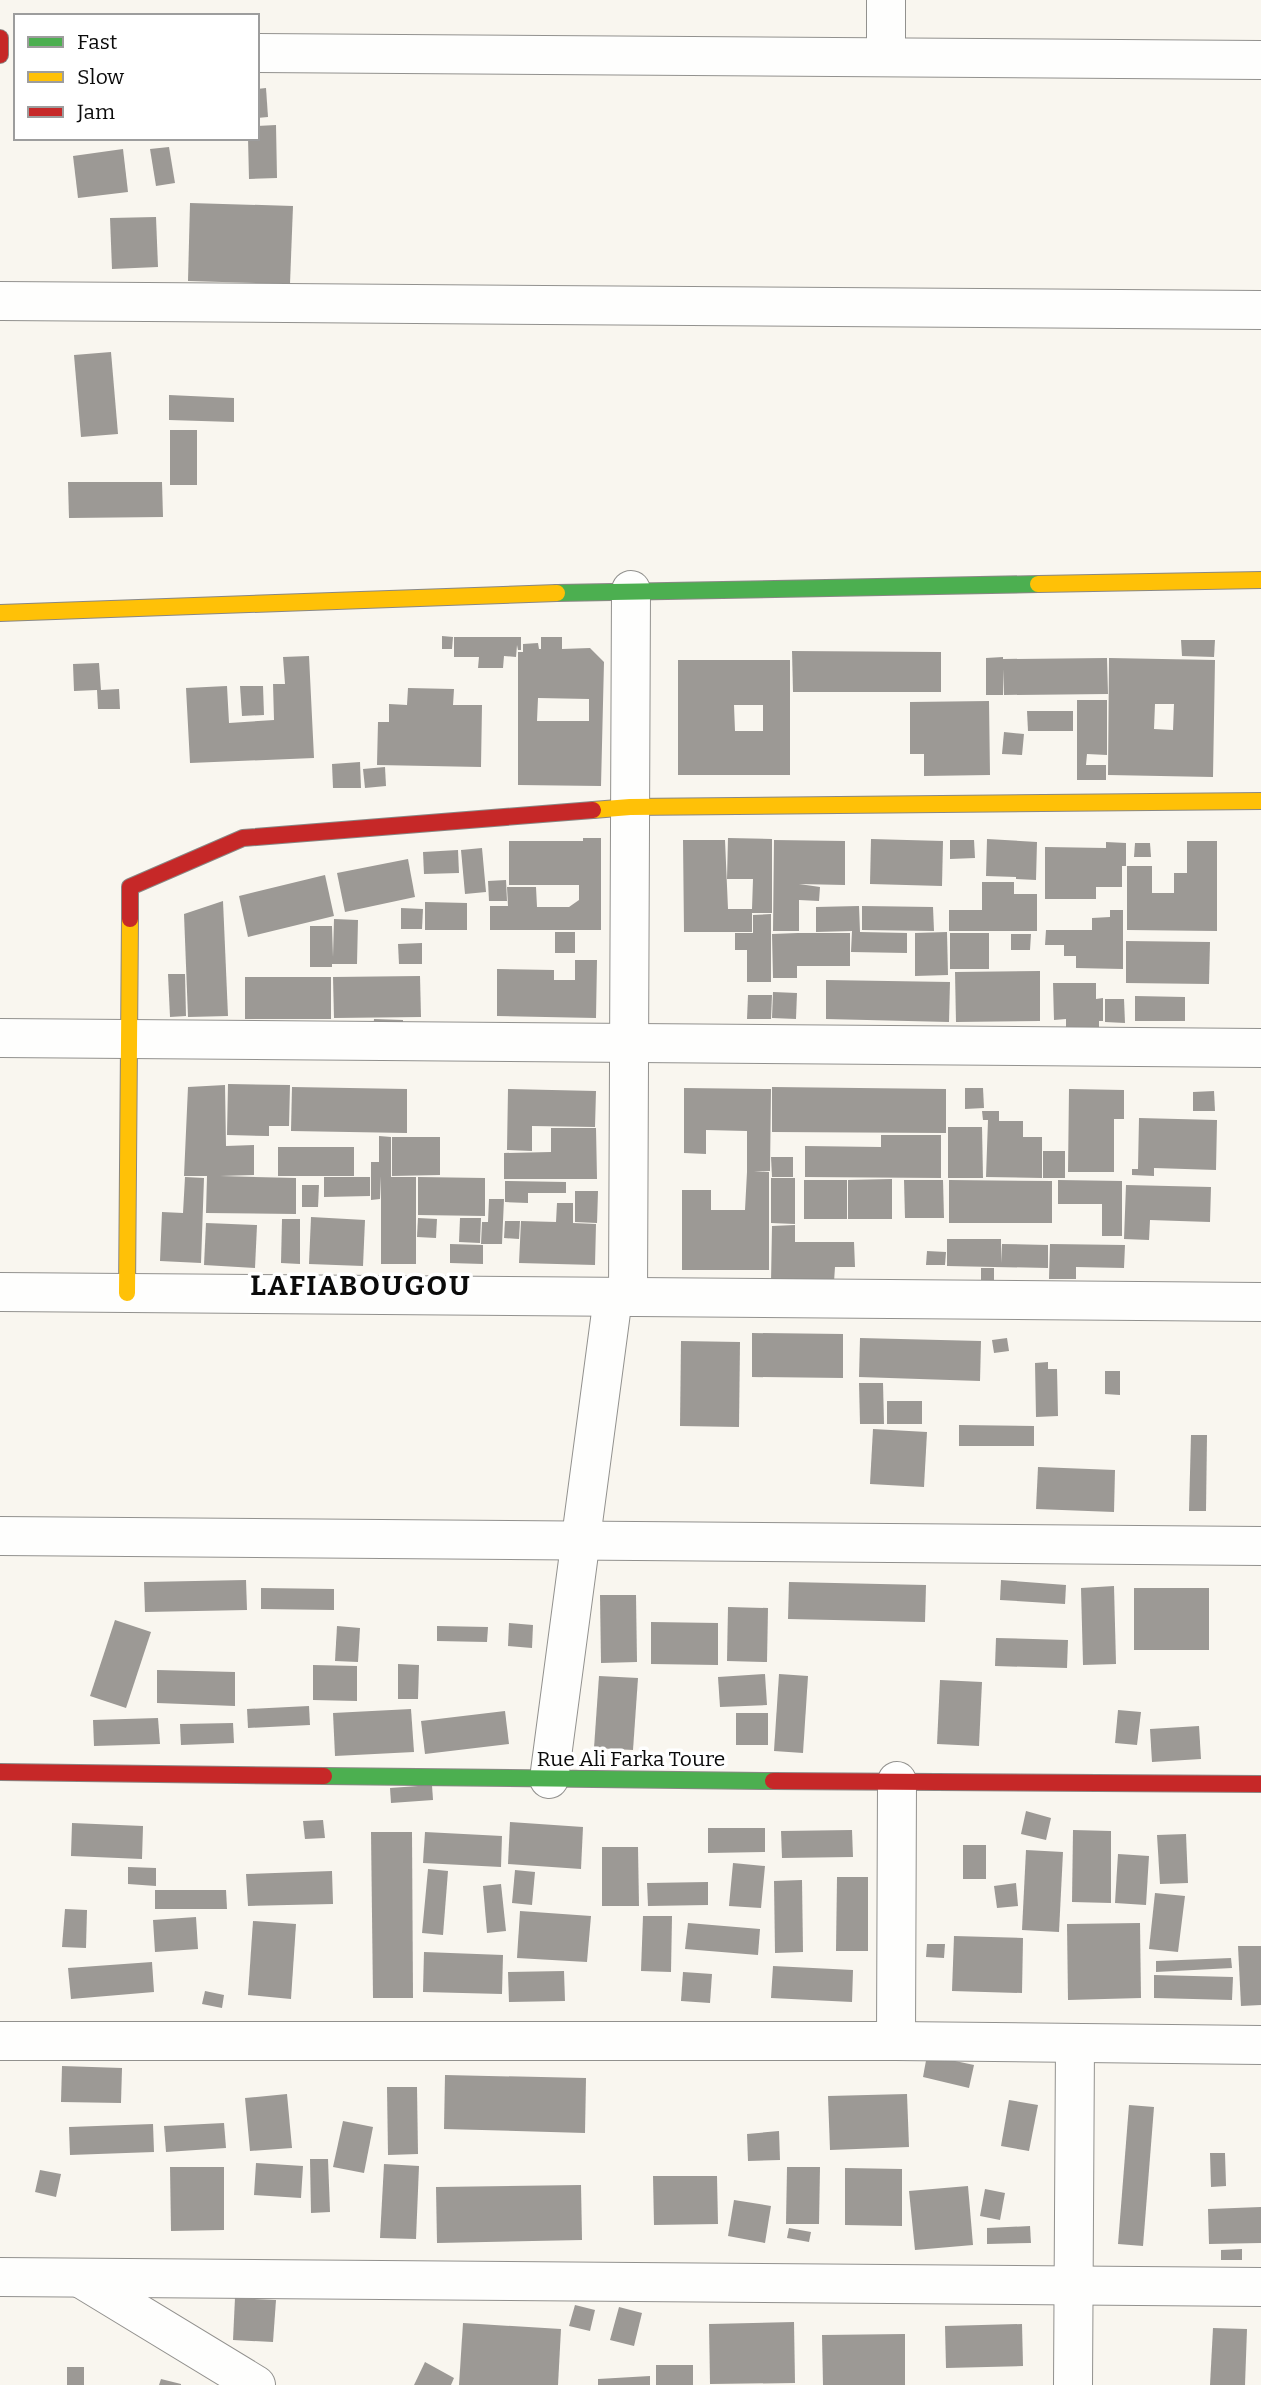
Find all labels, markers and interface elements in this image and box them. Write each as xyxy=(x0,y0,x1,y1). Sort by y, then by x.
legend xyxy=(14,14,259,140)
text: Fast xyxy=(77,29,118,55)
text: Slow xyxy=(77,64,124,90)
text: Jam xyxy=(76,99,115,125)
district label: LAFIABOUGOU xyxy=(250,1269,472,1302)
street label: Rue Ali Farka Toure xyxy=(537,1746,725,1772)

